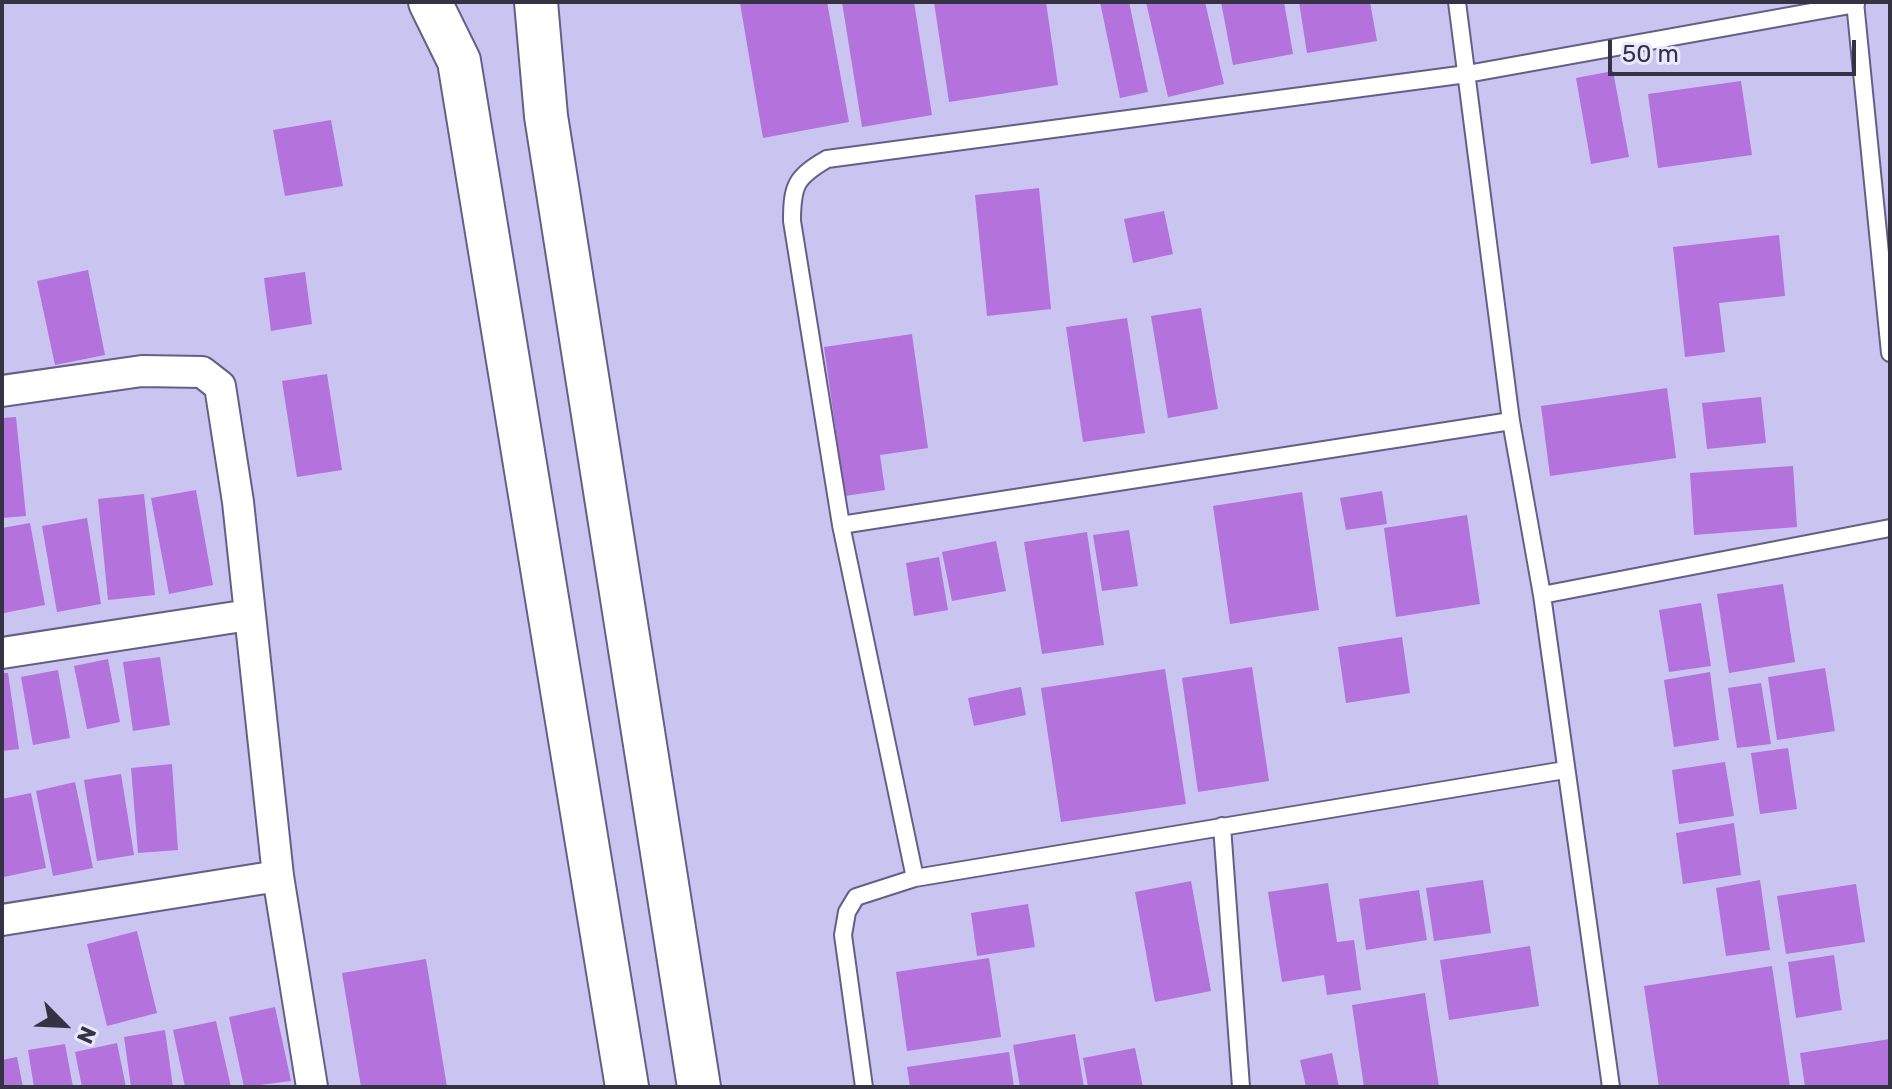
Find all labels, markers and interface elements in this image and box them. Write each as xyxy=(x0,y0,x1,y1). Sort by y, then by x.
scale bar xyxy=(1612,24,1860,74)
text: 50 m xyxy=(1622,40,1679,68)
north arrow xyxy=(24,985,104,1065)
text: N xyxy=(71,1022,102,1048)

